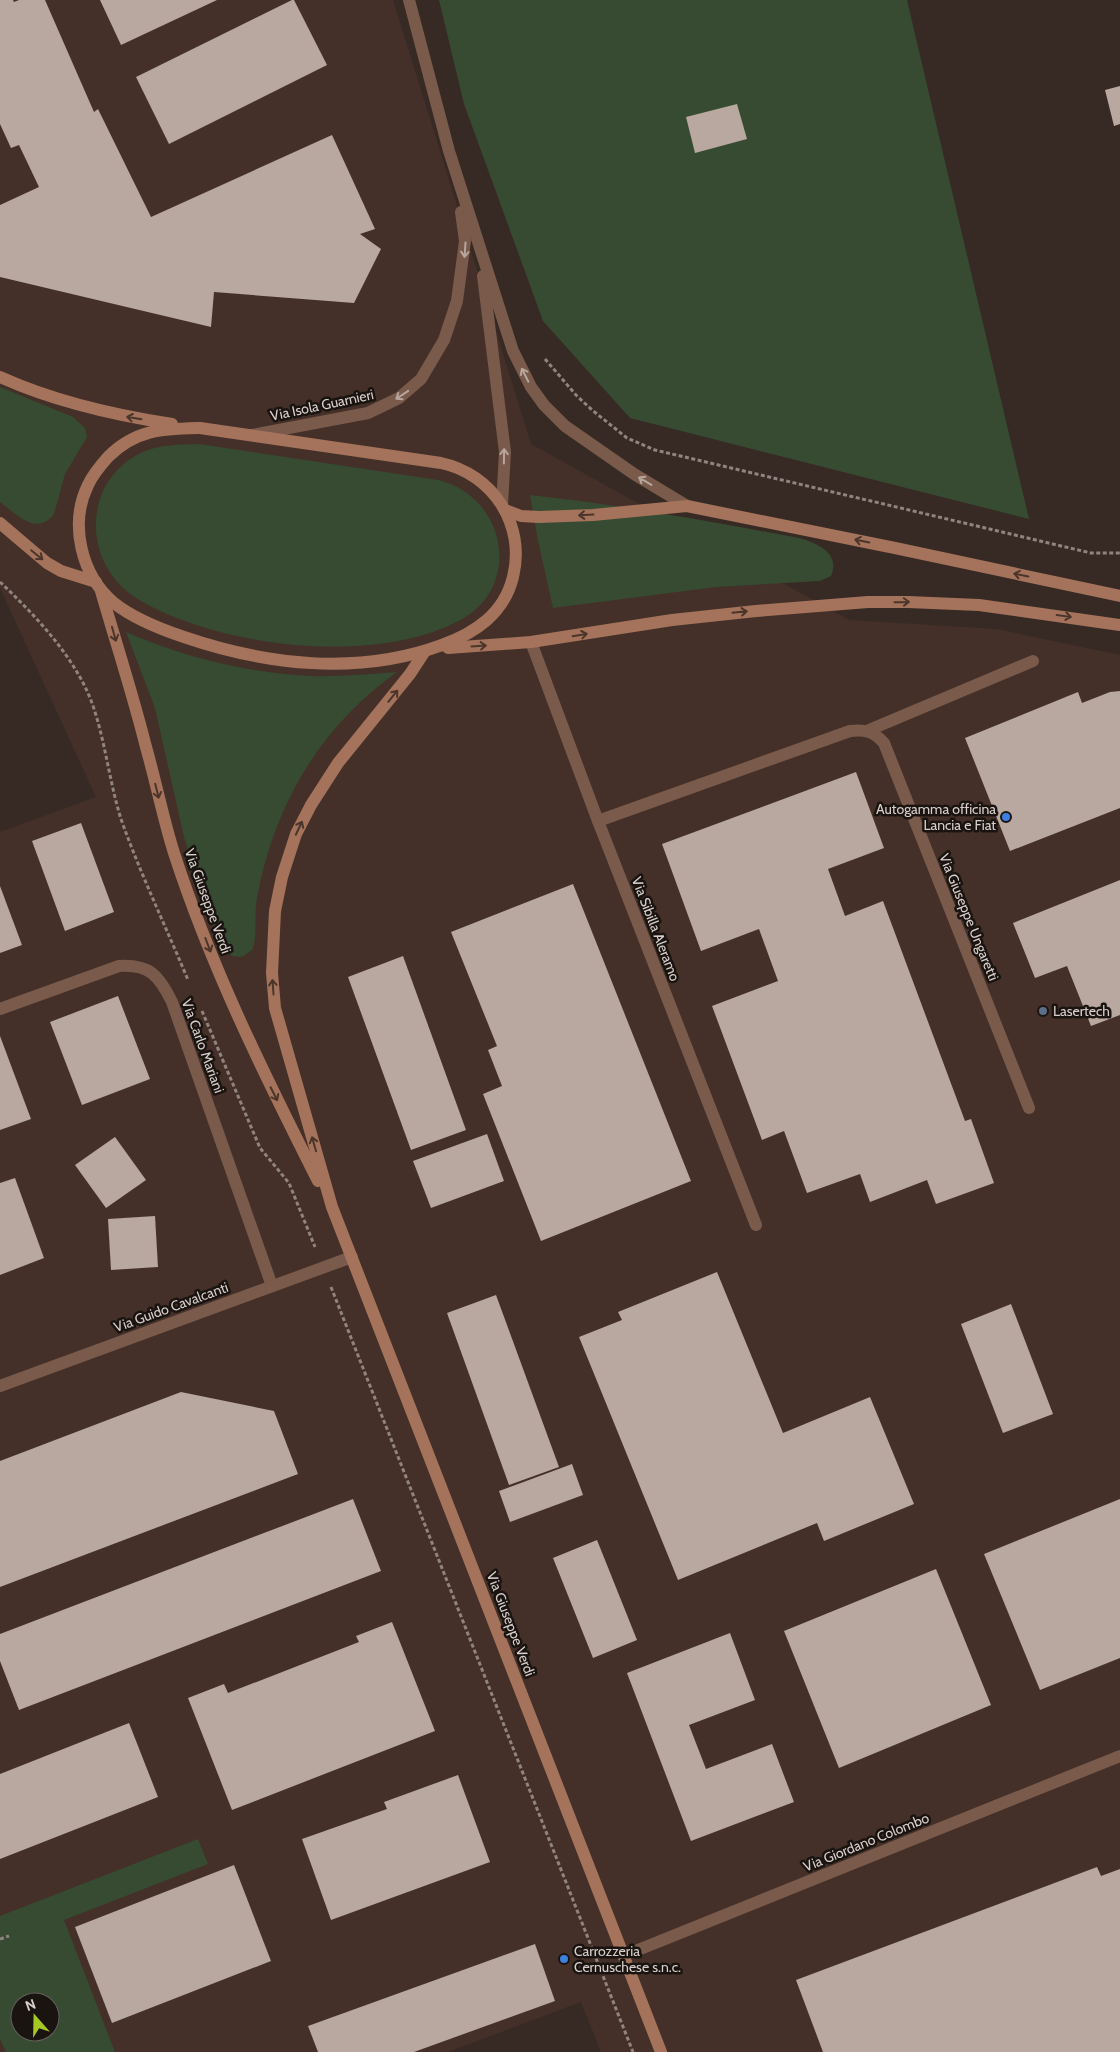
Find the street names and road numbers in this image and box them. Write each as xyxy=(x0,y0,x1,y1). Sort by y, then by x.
street label: Via Isola Guarnieri xyxy=(269,385,375,425)
street label: Via Giuseppe Verdi xyxy=(181,846,235,956)
street label: Via Giuseppe Ungaretti xyxy=(935,851,1003,983)
street label: Via Sibilla Aleramo xyxy=(628,874,684,984)
street label: Via Carlo Mariani xyxy=(178,997,228,1096)
street label: Via Guido Cavalcanti xyxy=(111,1278,231,1336)
street label: Via Giuseppe Verdi xyxy=(483,1569,539,1679)
street label: Via Giordano Colombo xyxy=(800,1808,932,1875)

